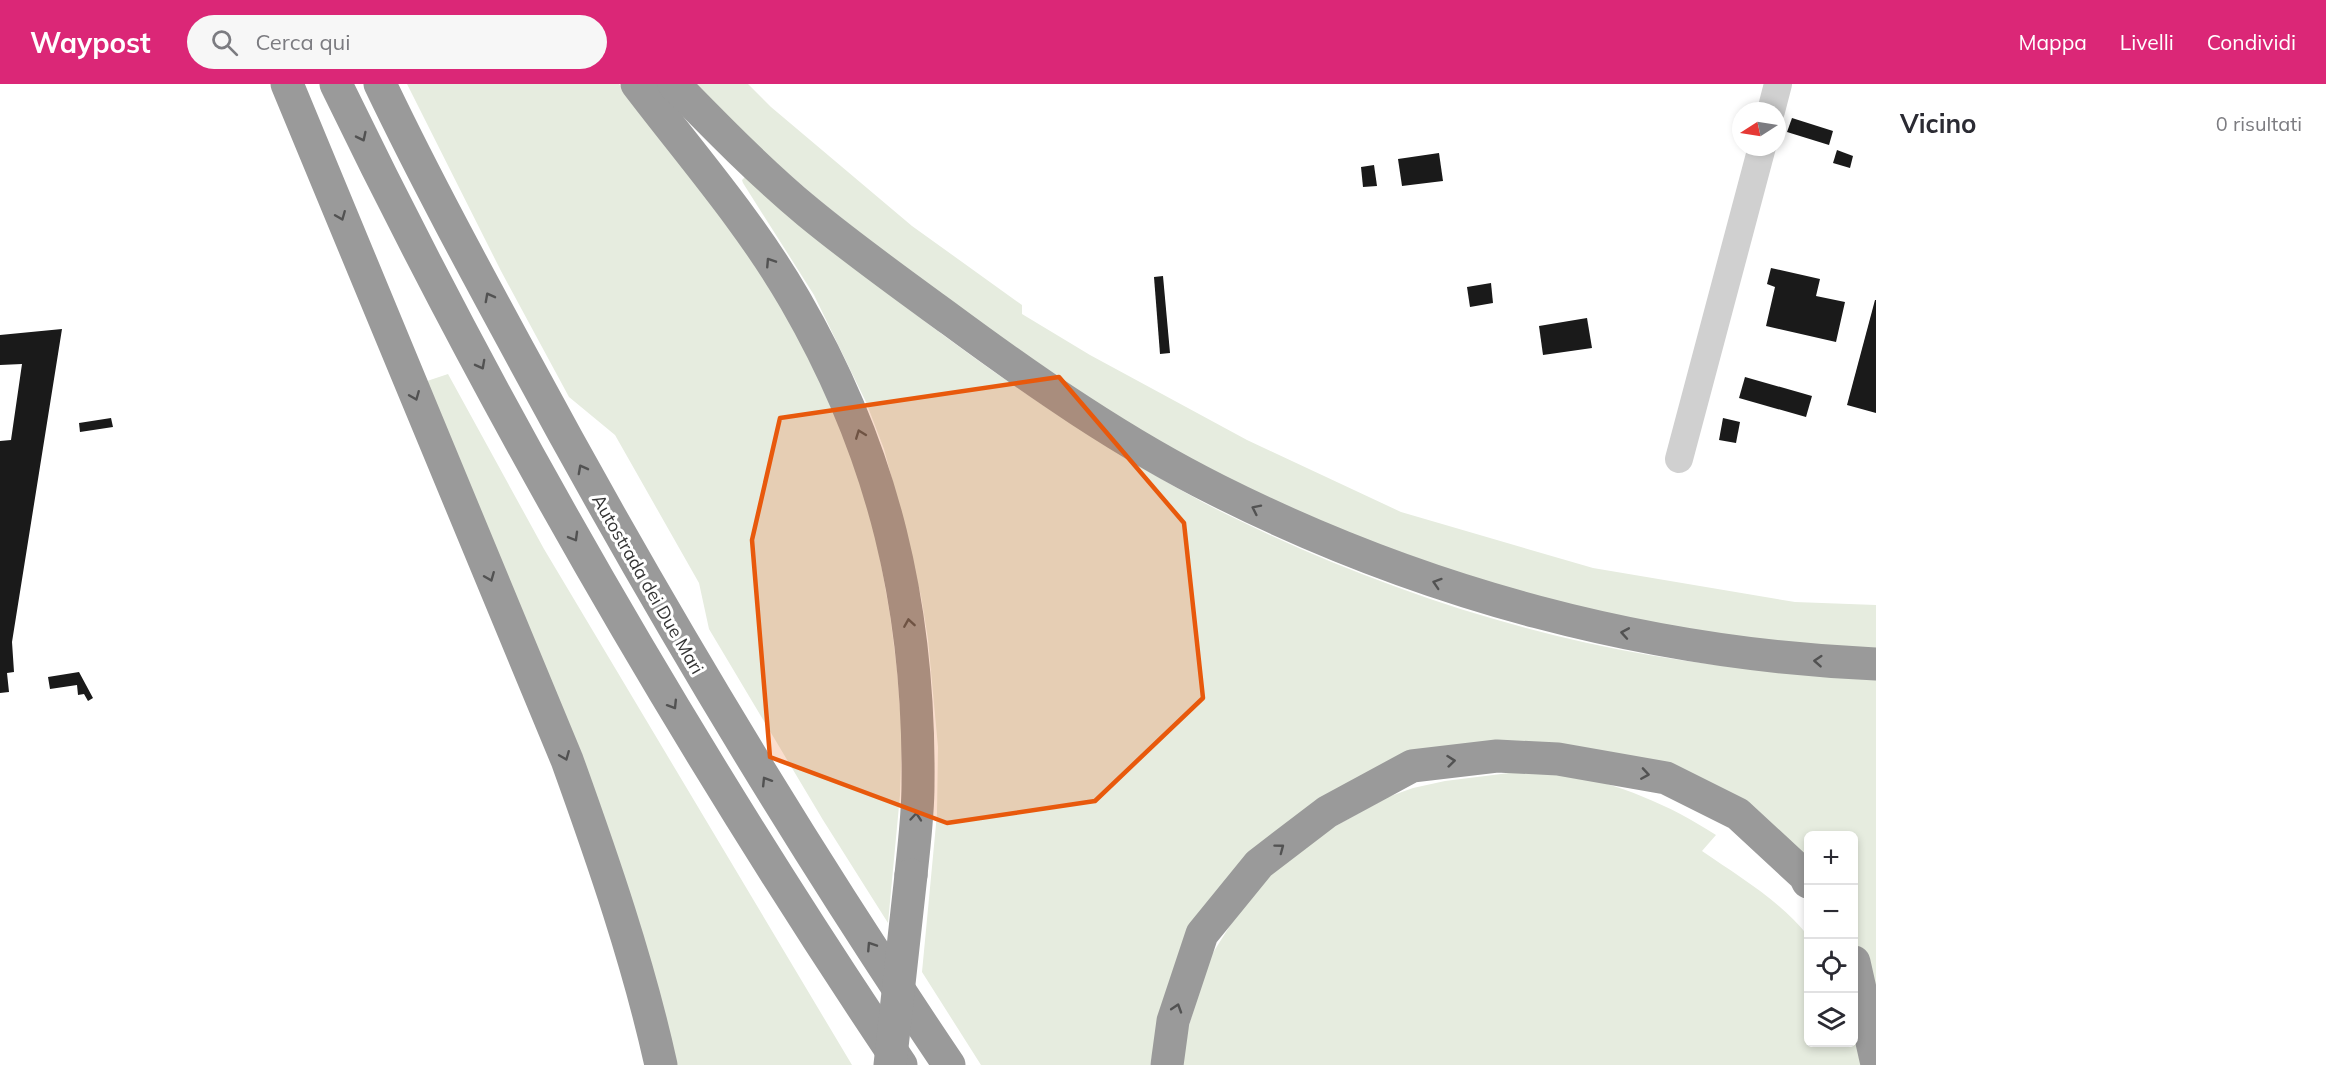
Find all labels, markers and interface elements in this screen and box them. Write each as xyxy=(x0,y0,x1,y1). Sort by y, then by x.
search box xyxy=(187,15,607,69)
text: Waypost xyxy=(30,25,151,60)
icon: search xyxy=(208,26,241,59)
text: Cerca qui xyxy=(256,28,351,56)
text: Mappa xyxy=(2018,29,2087,55)
text: Livelli xyxy=(2120,29,2174,55)
text: Condividi xyxy=(2207,29,2296,55)
north arrow xyxy=(1732,102,1786,156)
text: Vicino xyxy=(1900,107,1977,140)
text: 0 risultati xyxy=(2216,111,2302,136)
one-way arrow xyxy=(354,130,366,141)
one-way arrow xyxy=(334,210,346,221)
one-way arrow xyxy=(766,258,777,269)
one-way arrow xyxy=(485,292,497,303)
one-way arrow xyxy=(474,359,485,370)
one-way arrow xyxy=(408,390,420,401)
one-way arrow xyxy=(855,429,868,440)
one-way arrow xyxy=(578,464,589,475)
street label: Autostrada dei Due Mari xyxy=(587,490,709,678)
one-way arrow xyxy=(1252,505,1263,517)
one-way arrow xyxy=(567,531,579,541)
one-way arrow xyxy=(483,570,495,581)
one-way arrow xyxy=(1432,577,1442,590)
one-way arrow xyxy=(903,618,916,628)
one-way arrow xyxy=(1620,627,1630,640)
one-way arrow xyxy=(1813,655,1822,668)
one-way arrow xyxy=(666,699,678,709)
one-way arrow xyxy=(558,750,570,761)
one-way arrow xyxy=(1447,756,1456,768)
one-way arrow xyxy=(1640,767,1650,780)
one-way arrow xyxy=(762,777,774,787)
one-way arrow xyxy=(909,812,922,822)
map controls xyxy=(1804,831,1858,1047)
button: + xyxy=(1804,831,1858,885)
one-way arrow xyxy=(1274,844,1285,855)
button: − xyxy=(1804,885,1858,939)
button: locate xyxy=(1804,939,1858,993)
one-way arrow xyxy=(866,942,878,952)
button: layers xyxy=(1804,993,1858,1047)
one-way arrow xyxy=(1170,1003,1183,1014)

